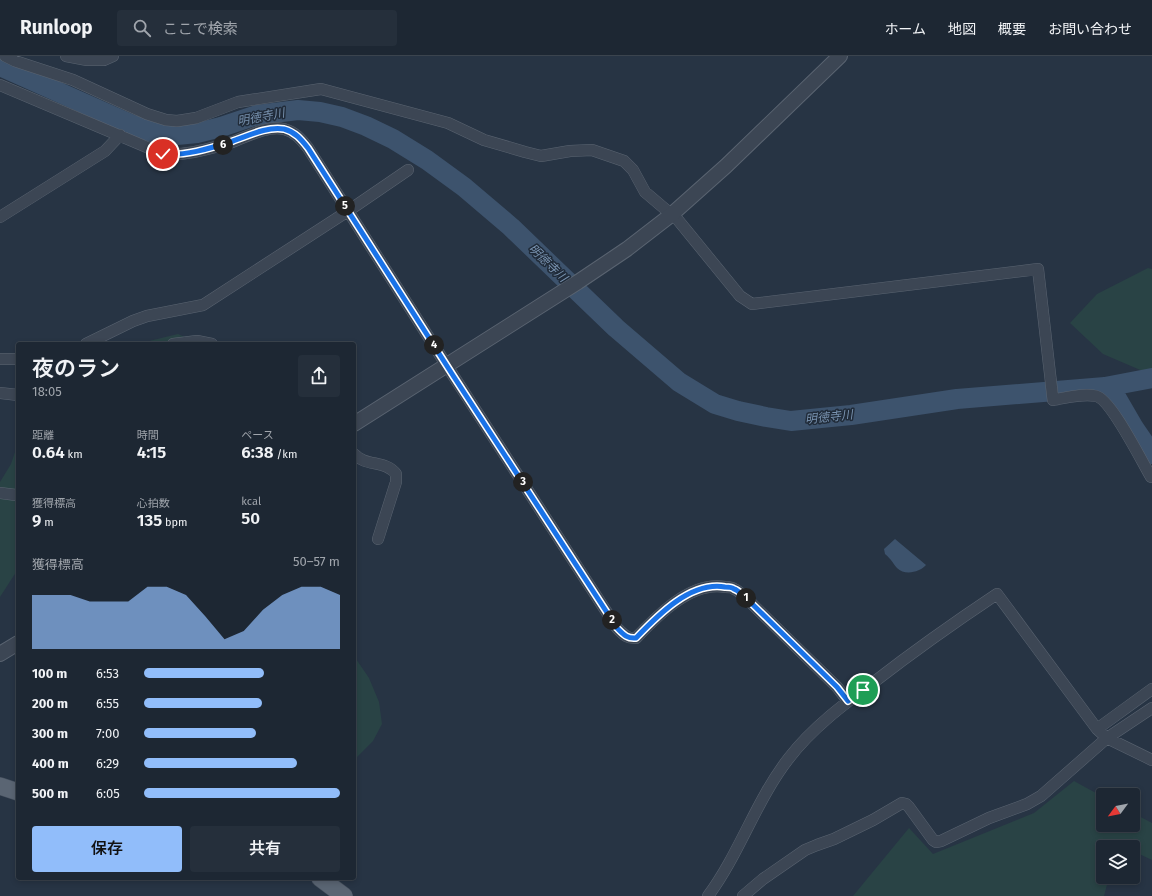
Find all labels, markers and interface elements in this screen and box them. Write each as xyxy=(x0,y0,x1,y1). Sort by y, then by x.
search box xyxy=(117,10,397,46)
text: Runloop xyxy=(20,16,93,39)
icon: search xyxy=(131,17,153,39)
text: ここで検索 xyxy=(163,20,238,38)
text: ホーム xyxy=(884,21,926,38)
text: 地図 xyxy=(948,21,976,38)
text: 概要 xyxy=(998,21,1026,38)
text: お問い合わせ xyxy=(1048,21,1132,38)
water label: 明徳寺川 xyxy=(236,105,288,128)
pin: 6 xyxy=(213,135,233,155)
pin xyxy=(146,137,180,171)
text: 6 xyxy=(220,138,226,151)
icon: check xyxy=(152,143,174,165)
pin: 5 xyxy=(335,196,355,216)
text: 5 xyxy=(342,199,348,212)
water label: 明徳寺川 xyxy=(526,241,572,286)
pin: 4 xyxy=(424,335,444,355)
text: 4 xyxy=(431,338,437,351)
text: 夜のラン xyxy=(32,355,120,382)
button: share xyxy=(298,355,340,397)
text: 18:05 xyxy=(32,384,62,399)
water label: 明徳寺川 xyxy=(804,407,856,426)
text: 距離 xyxy=(32,429,54,442)
text: 時間 xyxy=(137,429,159,442)
text: ペース xyxy=(241,429,274,442)
text: 0.64 xyxy=(32,442,65,463)
text: 4:15 xyxy=(137,442,166,463)
text: 6:38 xyxy=(241,442,274,463)
text: km xyxy=(65,448,83,461)
text: /km xyxy=(274,448,297,461)
pin: 3 xyxy=(513,472,533,492)
text: 3 xyxy=(520,475,526,488)
text: kcal xyxy=(241,495,261,508)
text: 獲得標高 xyxy=(32,497,76,510)
text: 心拍数 xyxy=(137,497,170,510)
text: 50 xyxy=(241,508,260,529)
text: 9 xyxy=(32,510,41,531)
text: 135 xyxy=(137,510,162,531)
text: m xyxy=(41,516,54,529)
text: bpm xyxy=(162,516,188,529)
text: 50–57 m xyxy=(293,554,340,569)
text: 獲得標高 xyxy=(32,557,84,572)
pin: 1 xyxy=(736,588,756,608)
text: 1 xyxy=(743,591,749,604)
pin: 2 xyxy=(602,610,622,630)
text: 2 xyxy=(609,613,615,626)
text: 100 m xyxy=(32,666,67,681)
text: 6:53 xyxy=(96,666,119,681)
pin xyxy=(846,673,880,707)
icon: arrive xyxy=(852,679,874,701)
text: 200 m xyxy=(32,696,68,711)
text: 6:55 xyxy=(96,696,119,711)
text: 300 m xyxy=(32,726,68,741)
text: 7:00 xyxy=(96,726,119,741)
text: 400 m xyxy=(32,756,69,771)
text: 6:29 xyxy=(96,756,119,771)
text: 500 m xyxy=(32,786,68,801)
text: 6:05 xyxy=(96,786,120,801)
north arrow xyxy=(1096,788,1140,832)
map controls xyxy=(1096,788,1140,884)
button: 保存 xyxy=(32,826,182,872)
button: 共有 xyxy=(190,826,340,872)
button: layers xyxy=(1096,840,1140,884)

